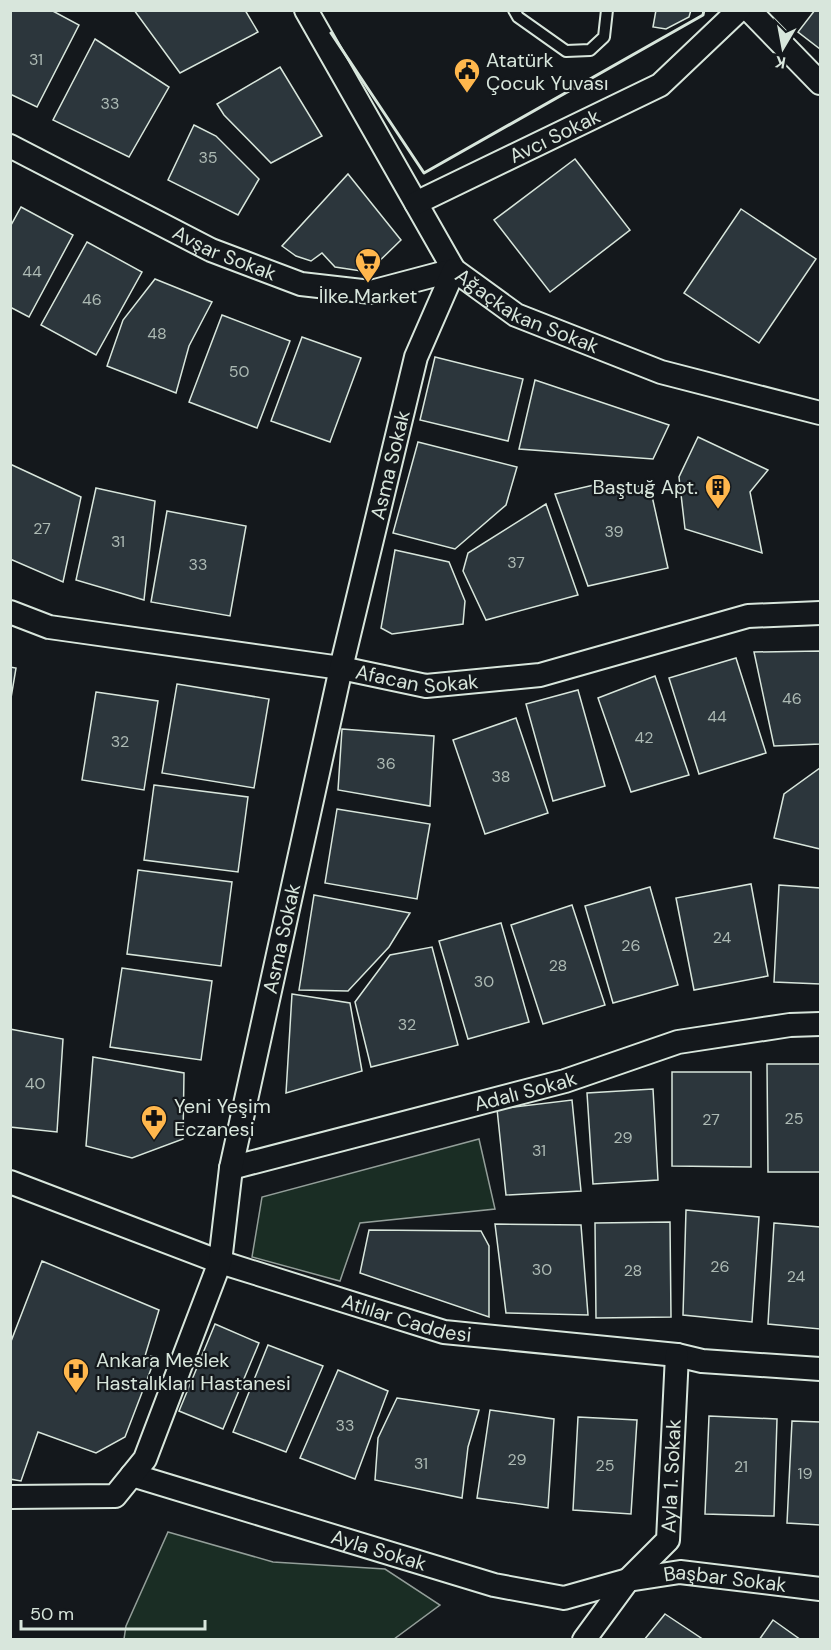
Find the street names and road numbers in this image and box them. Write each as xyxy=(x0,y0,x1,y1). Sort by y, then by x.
street label: Avcı Sokak xyxy=(505,103,604,169)
street label: Avşar Sokak xyxy=(168,219,280,287)
street label: Ağaçkakan Sokak xyxy=(450,262,603,359)
street label: Asma Sokak xyxy=(364,407,416,522)
street label: Afacan Sokak xyxy=(353,658,479,699)
street label: Asma Sokak xyxy=(257,881,306,996)
street label: Adalı Sokak xyxy=(471,1065,580,1117)
street label: Atlılar Caddesi xyxy=(339,1288,473,1348)
street label: Ayla 1. Sokak xyxy=(655,1419,687,1534)
street label: Ayla Sokak xyxy=(328,1523,430,1577)
street label: Başbar Sokak xyxy=(662,1559,788,1598)

